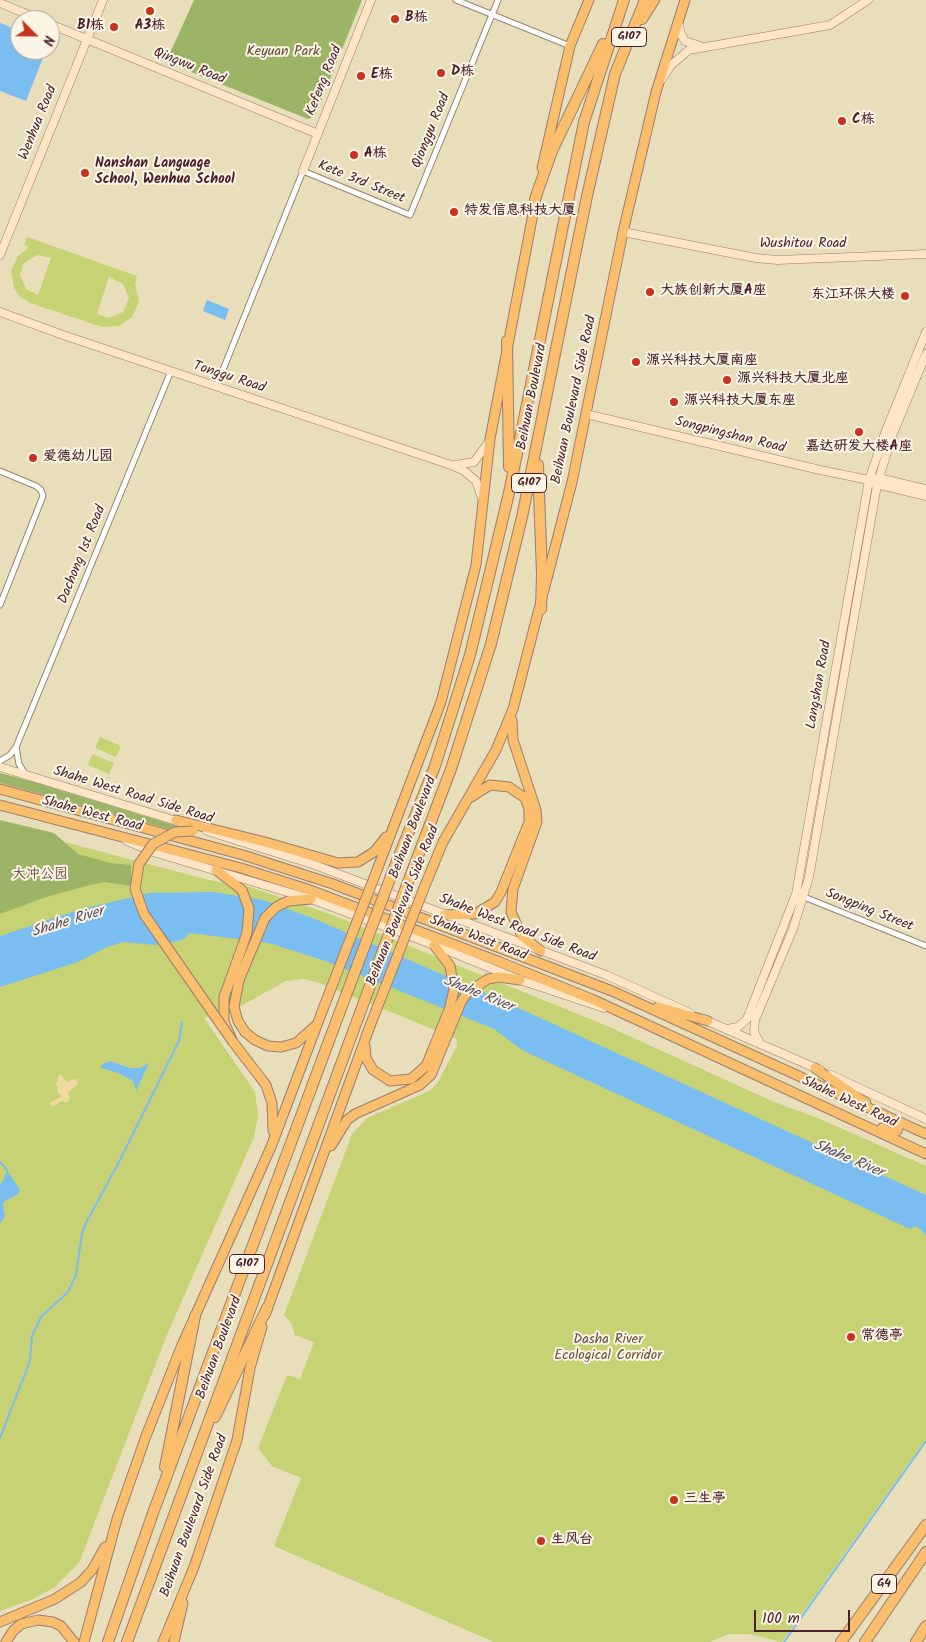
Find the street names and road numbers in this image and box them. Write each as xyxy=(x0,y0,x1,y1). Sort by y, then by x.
road number: G107 xyxy=(612,28,646,46)
street label: Kefeng Road xyxy=(303,44,347,118)
street label: Qingwu Road xyxy=(151,45,227,89)
street label: Wenhua Road xyxy=(16,83,62,163)
street label: Qiongyu Road xyxy=(409,91,455,171)
street label: Kete 3rd Street xyxy=(315,158,407,208)
street label: Wushitou Road xyxy=(760,237,846,253)
street label: Beihuan Boulevard Side Road xyxy=(549,314,601,486)
street label: Beihuan Boulevard xyxy=(514,342,552,452)
street label: Tonggu Road xyxy=(191,358,267,398)
street label: Songpingshan Road xyxy=(673,414,787,458)
road number: G107 xyxy=(512,473,546,492)
street label: Dachong 1st Road xyxy=(56,503,110,607)
street label: Langshan Road xyxy=(804,639,836,731)
street label: Shahe West Road Side Road xyxy=(51,764,215,828)
street label: Beihuan Boulevard xyxy=(387,774,441,882)
street label: Shahe West Road xyxy=(40,794,144,836)
street label: Beihuan Boulevard Side Road xyxy=(364,823,444,989)
street label: Songping Street xyxy=(823,886,915,936)
street label: Shahe West Road Side Road xyxy=(436,891,598,967)
street label: Shahe West Road xyxy=(427,913,529,965)
street label: Shahe West Road xyxy=(799,1074,899,1132)
road number: G107 xyxy=(230,1254,264,1274)
street label: Beihuan Boulevard xyxy=(194,1294,246,1402)
street label: Beihuan Boulevard Side Road xyxy=(158,1433,232,1599)
road number: G4 xyxy=(872,1575,896,1594)

